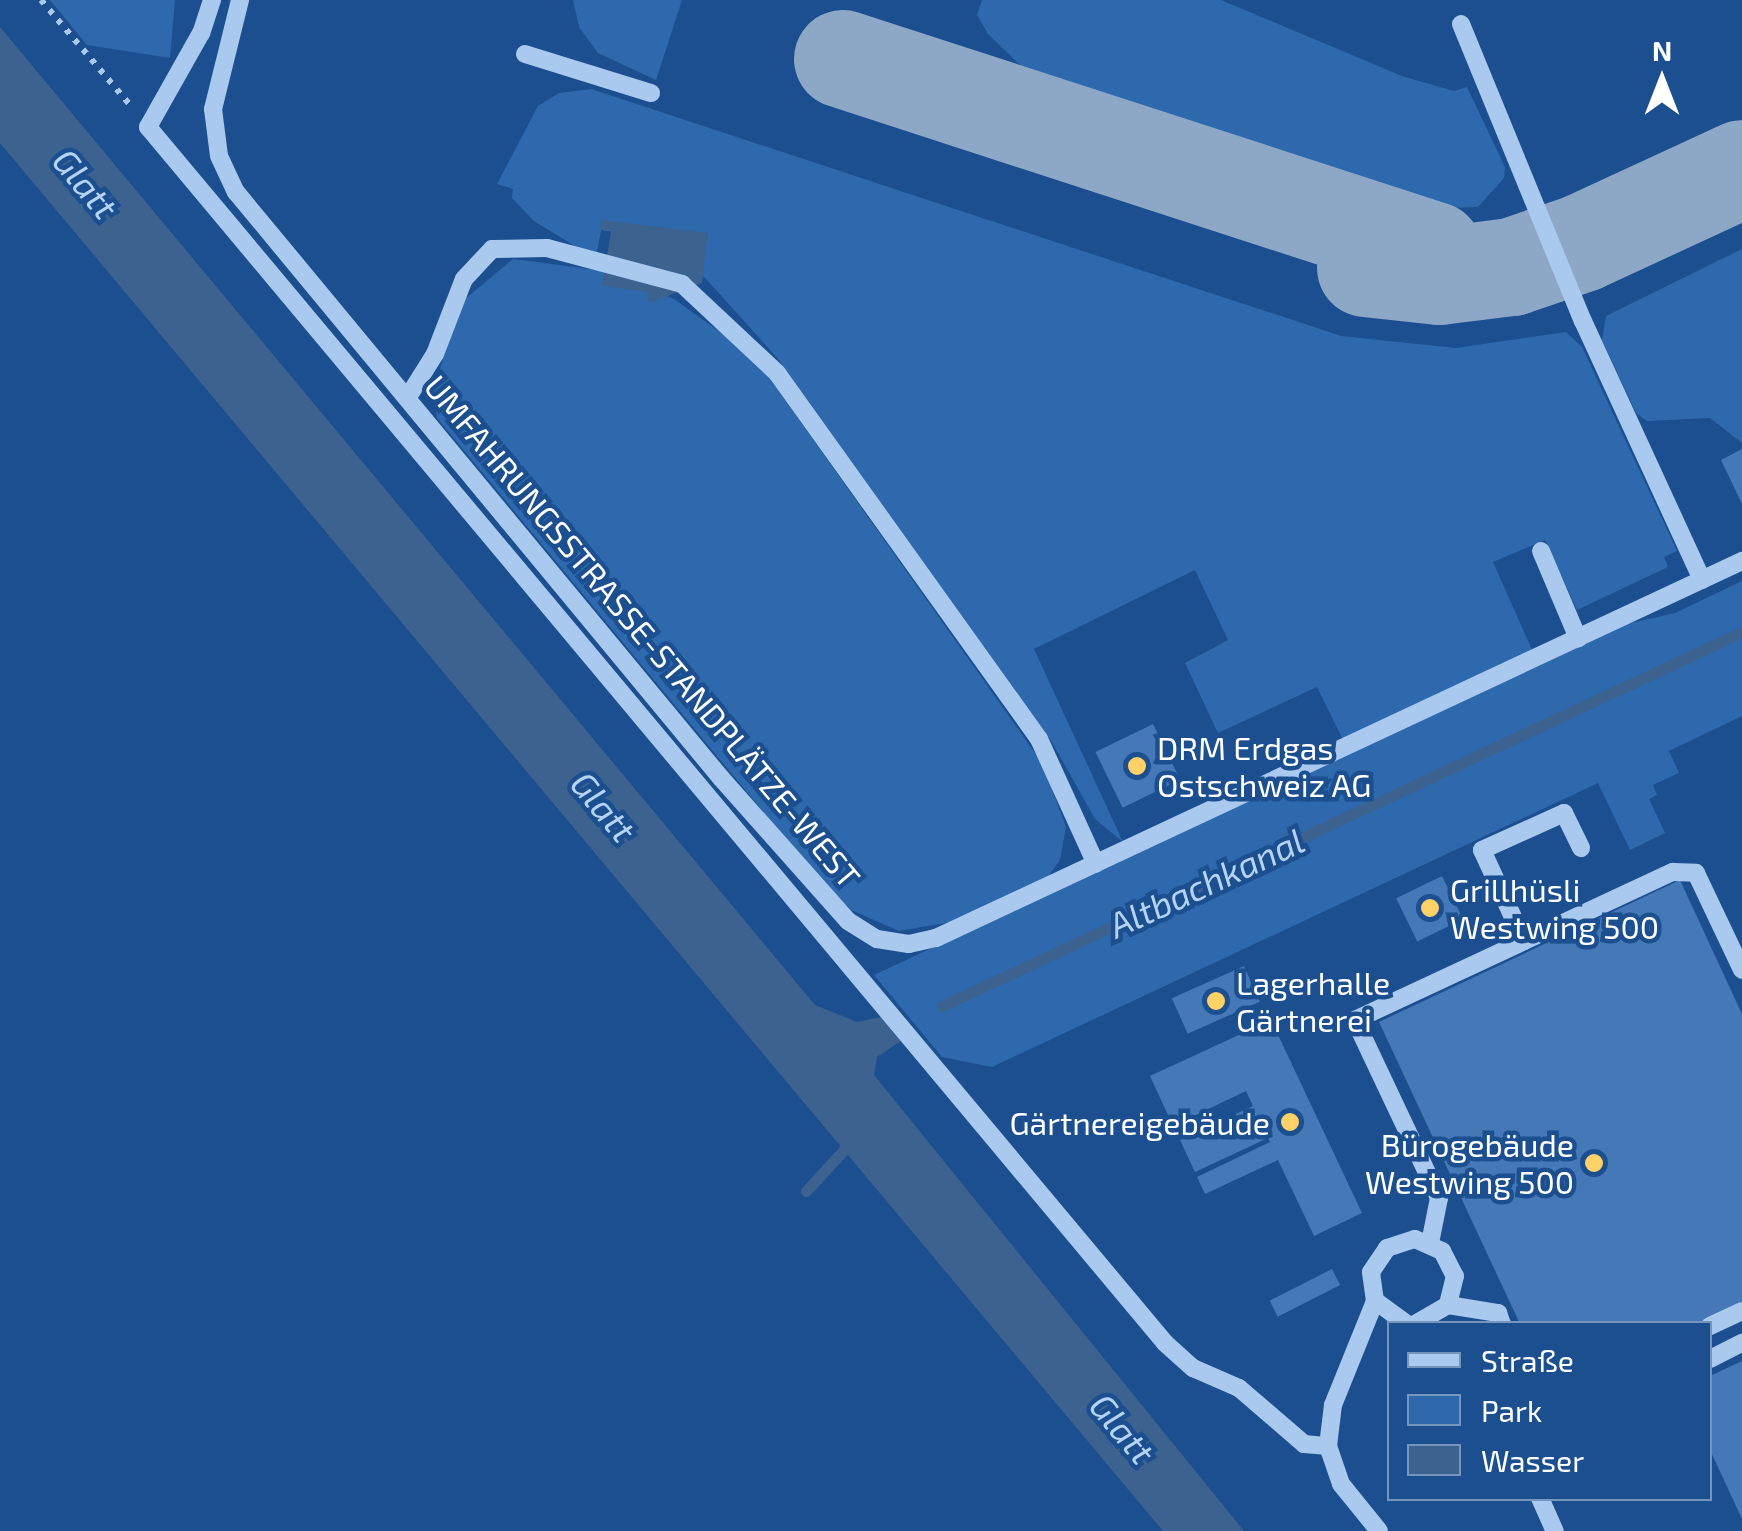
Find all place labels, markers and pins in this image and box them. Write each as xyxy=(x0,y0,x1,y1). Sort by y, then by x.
place label: DRM Erdgas Ostschweiz AG xyxy=(1157,729,1372,804)
marker: DRM Erdgas Ostschweiz AG xyxy=(1126,755,1148,777)
place label: Grillhüsli Westwing 500 xyxy=(1450,871,1659,946)
marker: Grillhüsli Westwing 500 xyxy=(1419,897,1441,919)
place label: Lagerhalle Gärtnerei xyxy=(1236,964,1390,1039)
marker: Lagerhalle Gärtnerei xyxy=(1205,990,1227,1012)
place label: Gärtnereigebäude xyxy=(1010,1103,1270,1141)
marker: Gärtnereigebäude xyxy=(1279,1111,1301,1133)
place label: Bürogebäude Westwing 500 xyxy=(1365,1126,1574,1201)
marker: Bürogebäude Westwing 500 xyxy=(1583,1152,1605,1174)

